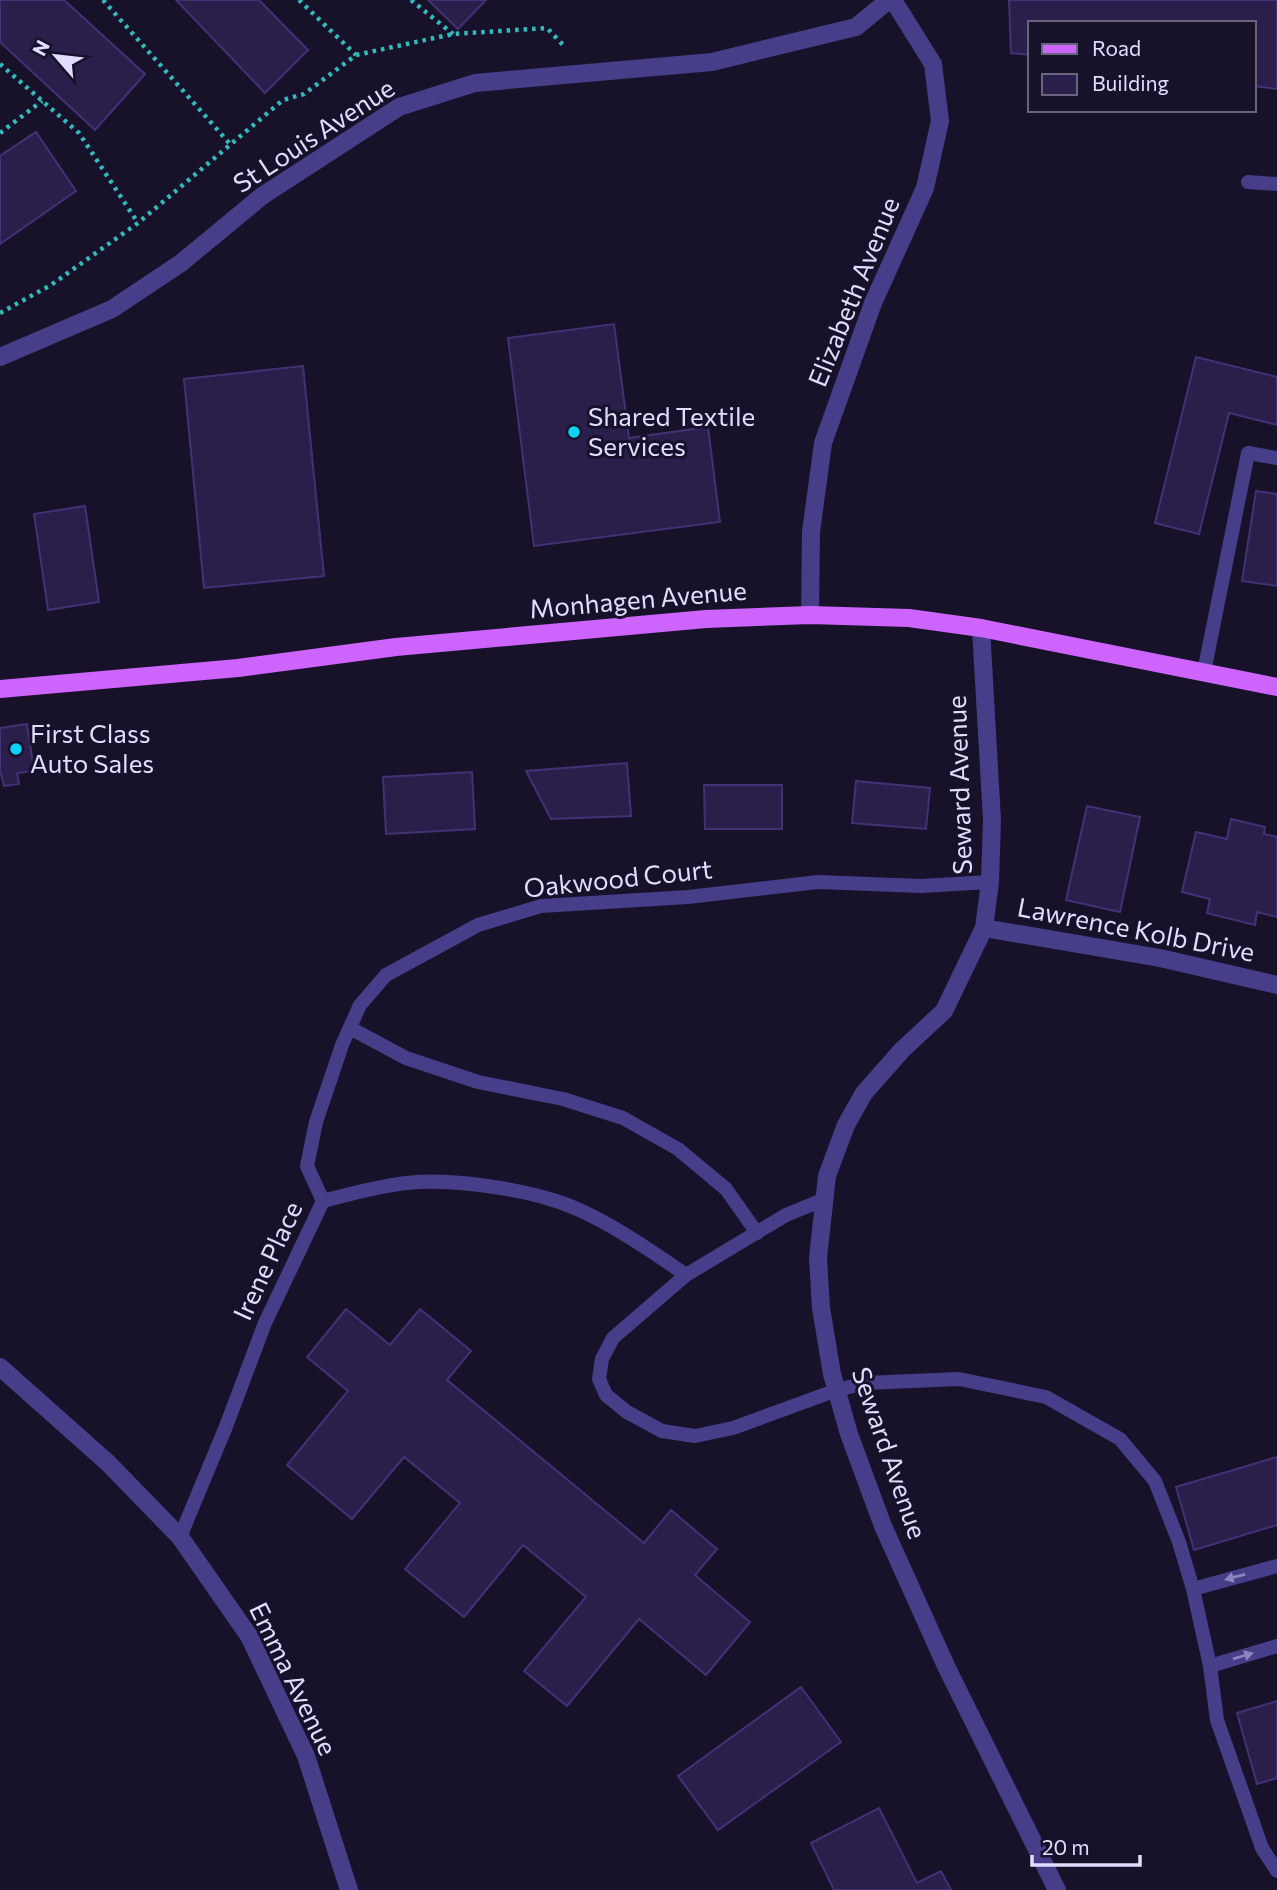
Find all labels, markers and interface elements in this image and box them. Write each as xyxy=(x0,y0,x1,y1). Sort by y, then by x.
north arrow xyxy=(21,21,91,91)
legend xyxy=(1028,21,1256,112)
text: Road xyxy=(1092,35,1141,60)
text: N xyxy=(27,36,54,59)
text: Building xyxy=(1092,70,1169,95)
street label: St Louis Avenue xyxy=(227,71,400,198)
street label: Elizabeth Avenue xyxy=(801,192,905,391)
place label: Shared Textile Services xyxy=(588,400,755,461)
marker: Shared Textile Services xyxy=(566,424,582,440)
street label: Monhagen Avenue xyxy=(528,574,748,623)
street label: Seward Avenue xyxy=(940,695,977,875)
place label: First Class Auto Sales xyxy=(30,717,154,778)
marker: First Class Auto Sales xyxy=(8,741,24,757)
street label: Oakwood Court xyxy=(522,852,714,903)
street label: Lawrence Kolb Drive xyxy=(1015,890,1257,967)
street label: Irene Place xyxy=(226,1196,308,1325)
street label: Seward Avenue xyxy=(847,1363,934,1542)
one-way arrow xyxy=(1224,1572,1246,1583)
street label: Emma Avenue xyxy=(244,1597,345,1760)
one-way arrow xyxy=(1233,1650,1255,1661)
scale bar xyxy=(1032,1824,1140,1868)
text: 20 m xyxy=(1042,1834,1090,1859)

